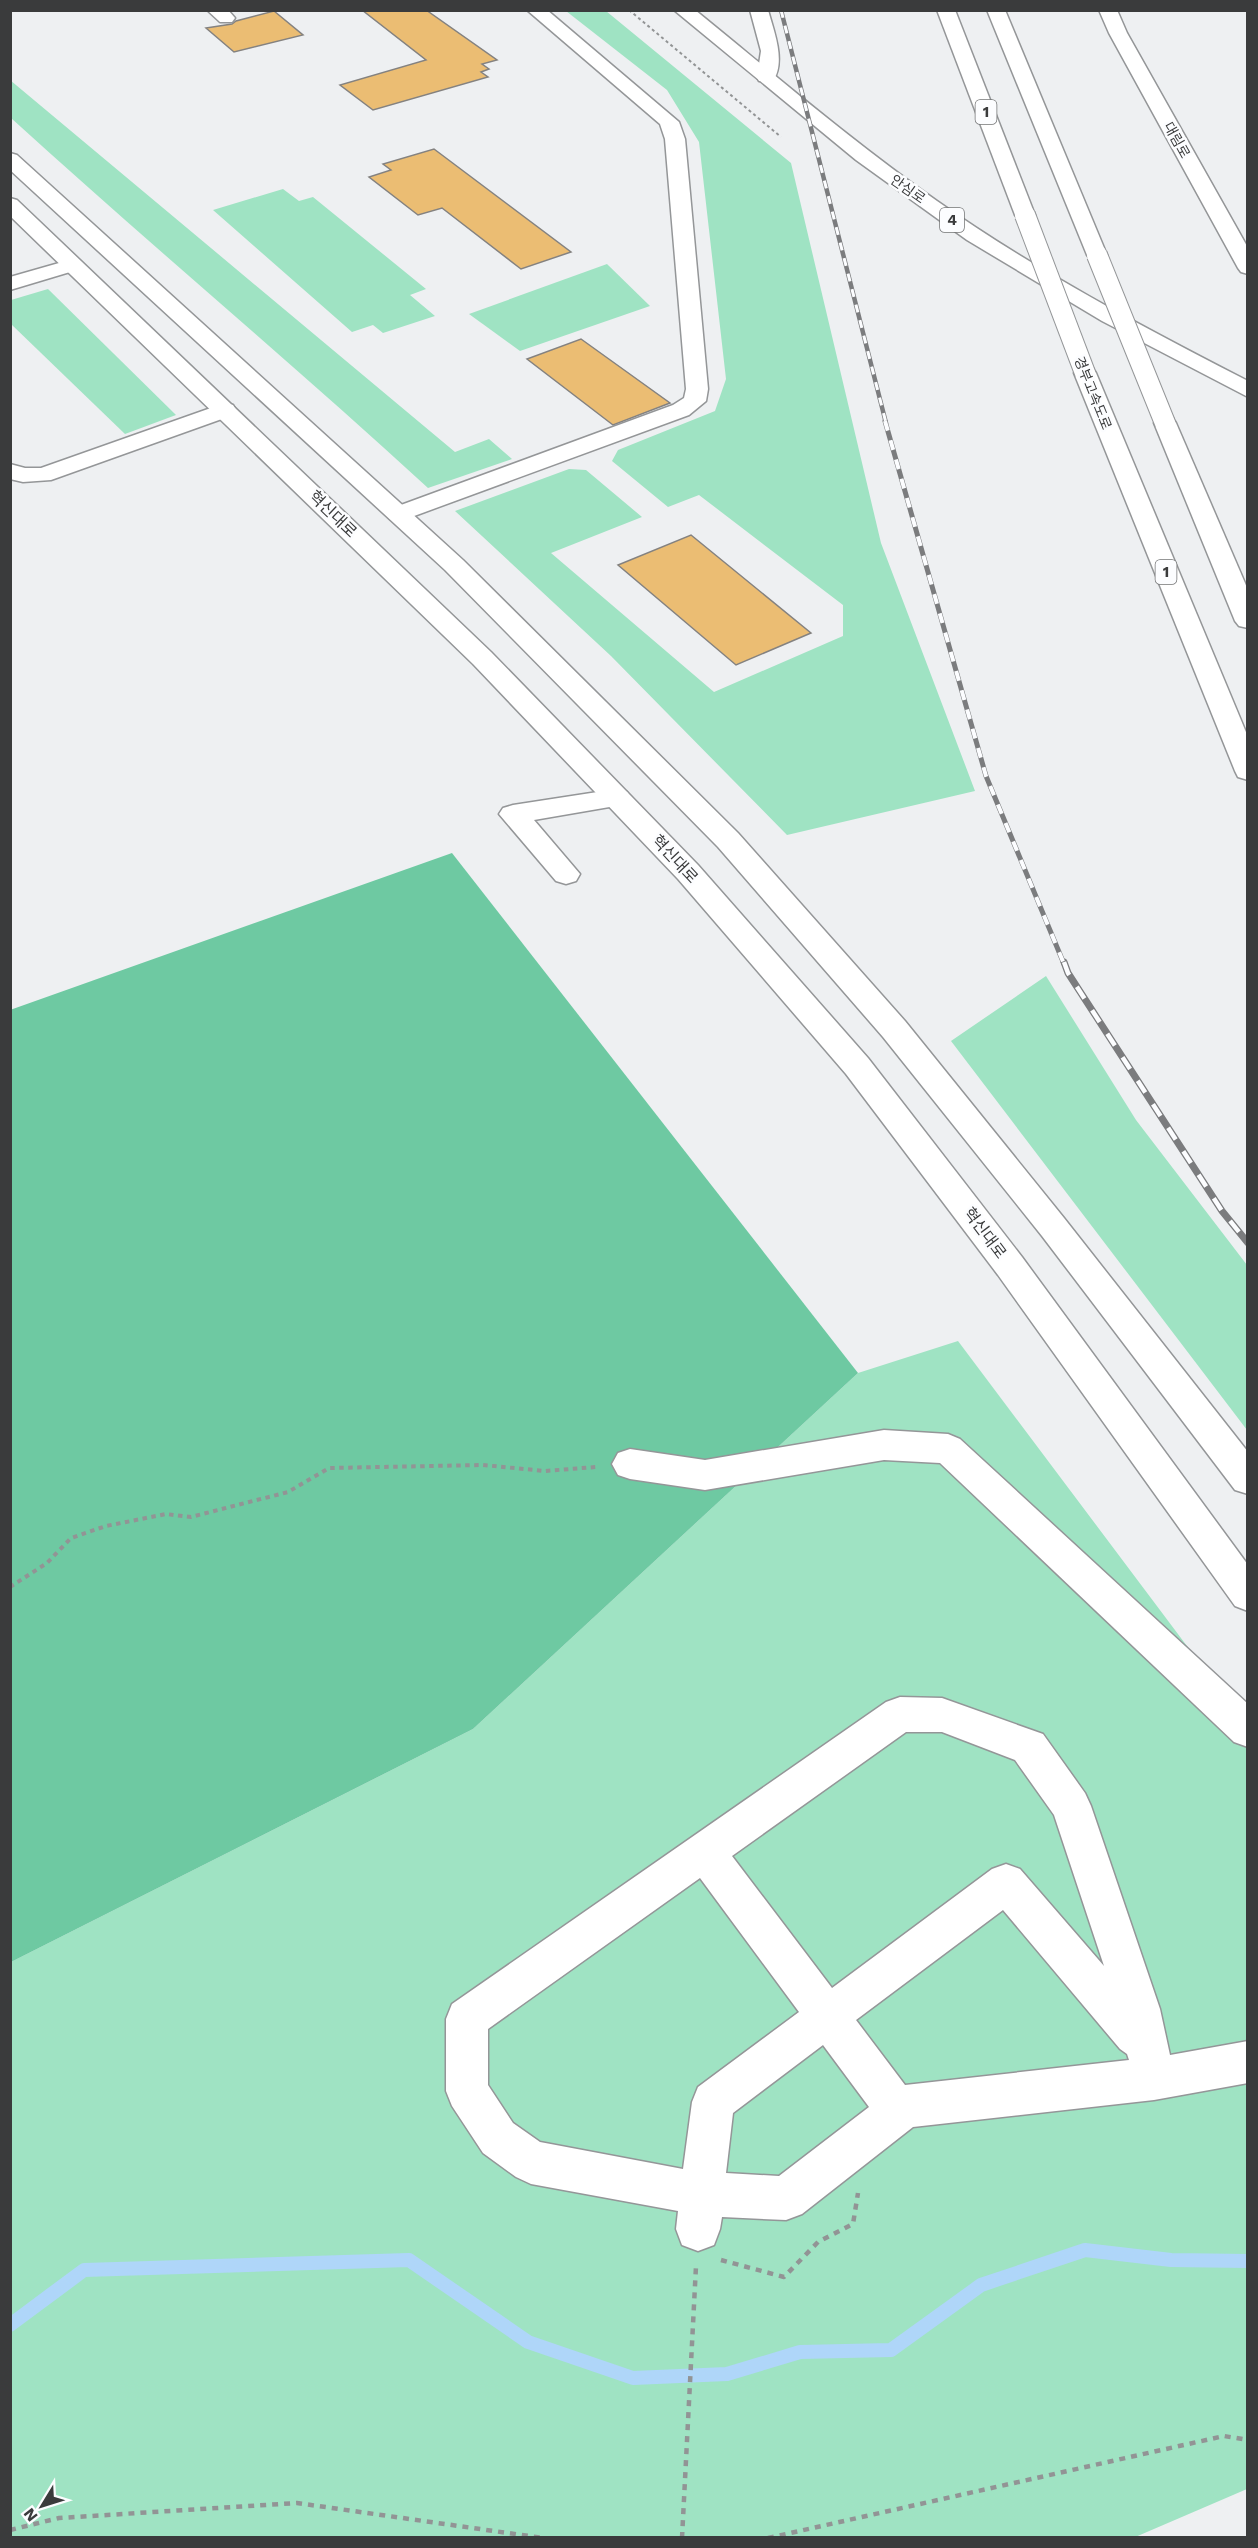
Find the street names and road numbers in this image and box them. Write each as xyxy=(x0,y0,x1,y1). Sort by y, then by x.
road number: 1 xyxy=(976,100,996,124)
street label: 대림로 xyxy=(1161,119,1193,161)
street label: 안심로 xyxy=(888,171,929,207)
road number: 4 xyxy=(940,208,964,232)
street label: 경부고속도로 xyxy=(1071,354,1115,432)
street label: 혁신대로 xyxy=(305,487,361,541)
road number: 1 xyxy=(1156,560,1176,584)
street label: 혁신대로 xyxy=(648,831,702,887)
street label: 혁신대로 xyxy=(960,1204,1010,1262)

